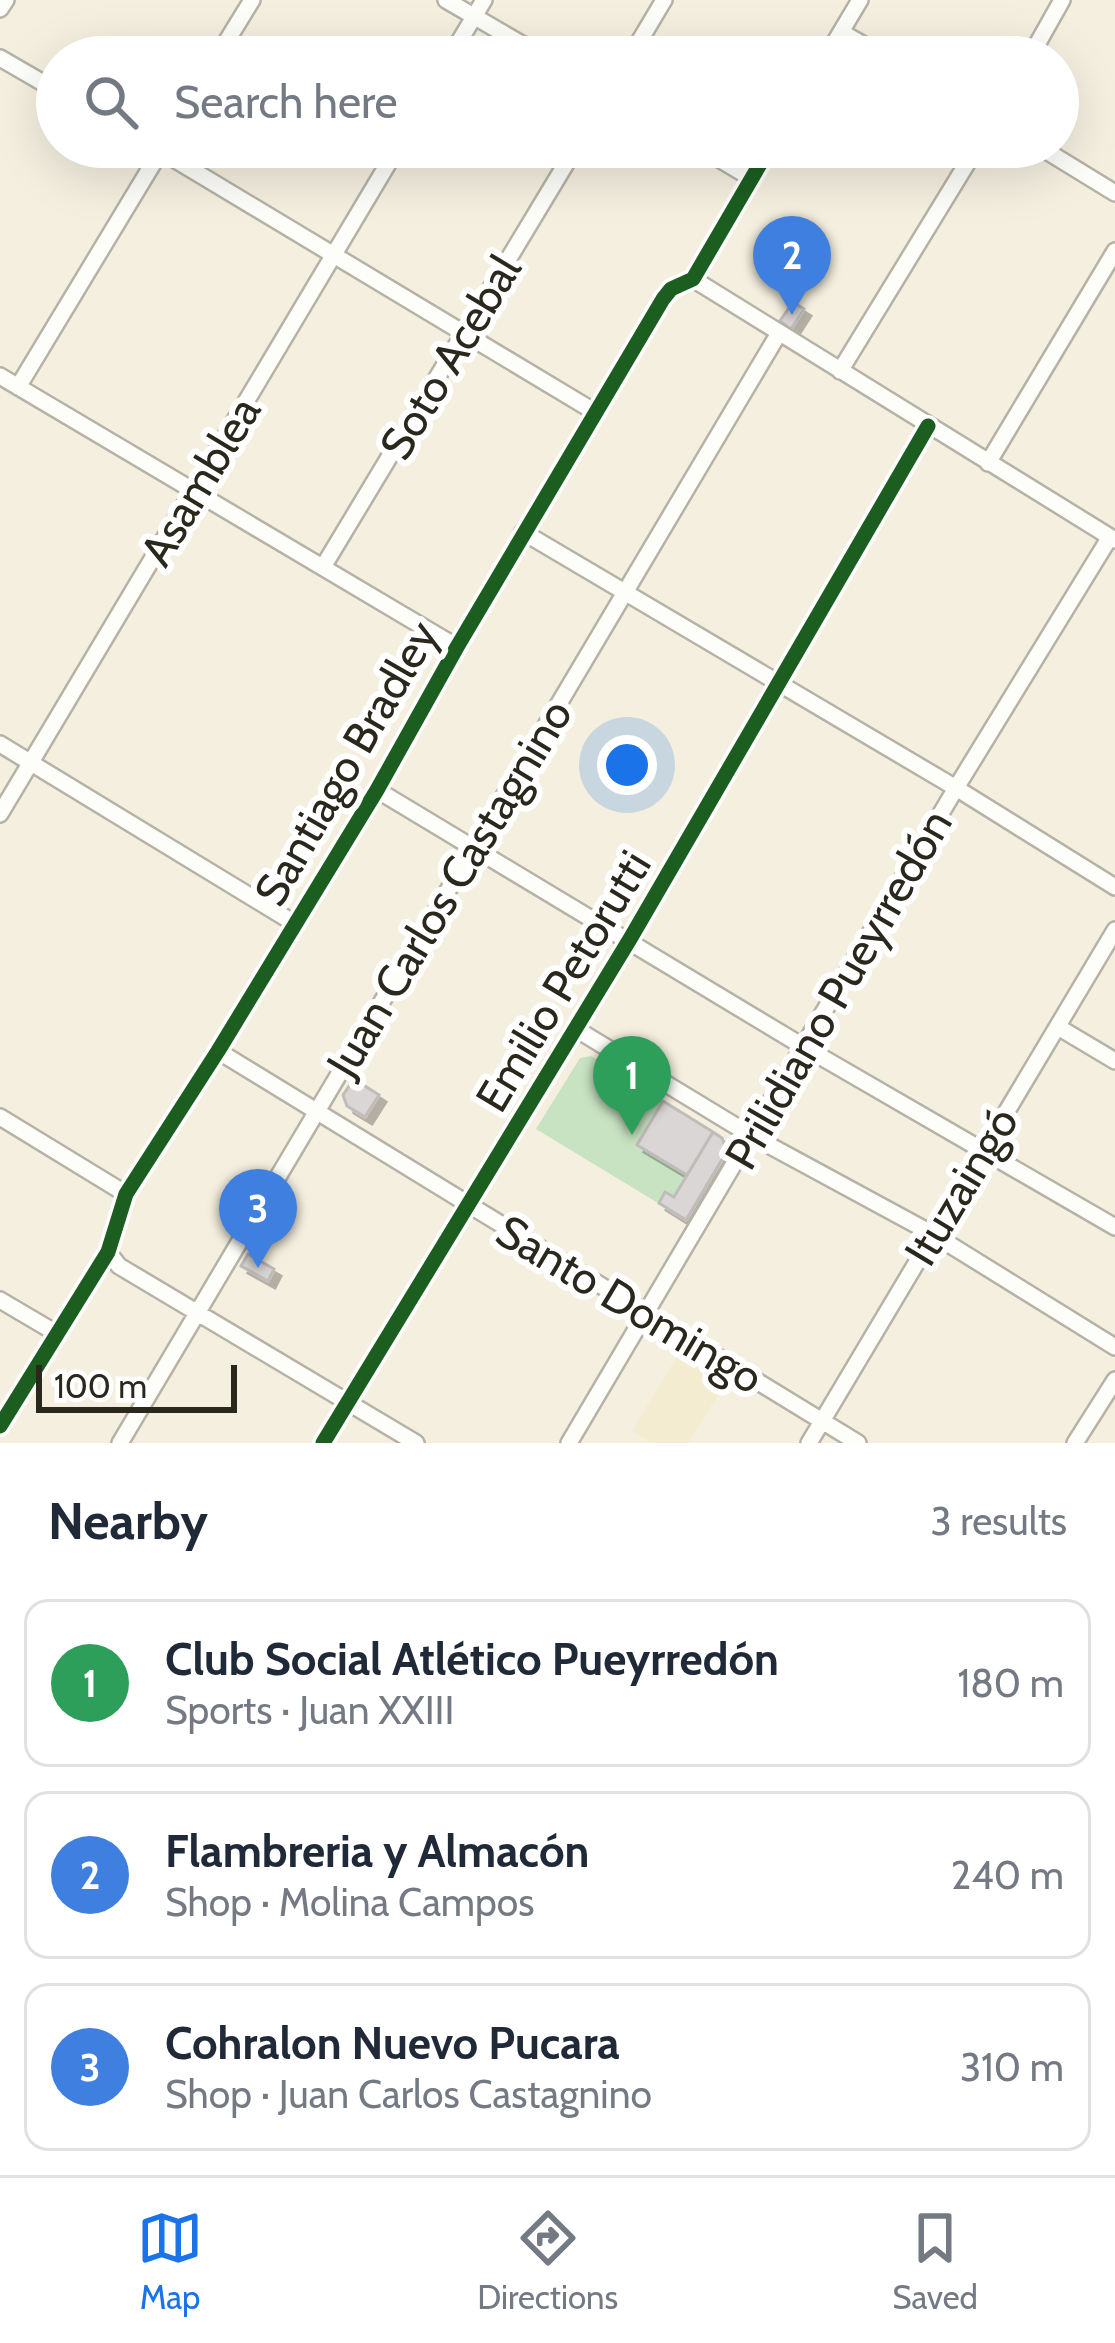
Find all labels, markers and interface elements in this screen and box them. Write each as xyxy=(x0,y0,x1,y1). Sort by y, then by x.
search box xyxy=(36,36,1079,168)
icon: search xyxy=(78,69,144,135)
text: Search here xyxy=(174,75,398,129)
pin: 2 xyxy=(753,216,831,315)
street label: Soto Acebal xyxy=(368,245,532,469)
street label: Asamblea xyxy=(129,386,272,575)
street label: Santiago Bradley xyxy=(243,611,449,915)
street label: Juan Carlos Castagnino xyxy=(314,690,583,1087)
your location xyxy=(597,735,657,795)
street label: Prilidiano Pueyrredón xyxy=(713,800,963,1178)
street label: Emilio Petorutti xyxy=(464,841,662,1121)
pin: 1 xyxy=(593,1036,671,1135)
street label: Ituzaingó xyxy=(893,1097,1029,1275)
pin: 3 xyxy=(219,1169,297,1268)
street label: Santo Domingo xyxy=(487,1203,773,1405)
scale bar xyxy=(36,1359,237,1412)
text: 100 m xyxy=(54,1366,147,1406)
text: Nearby xyxy=(48,1490,208,1552)
text: 3 results xyxy=(930,1497,1067,1545)
text: Club Social Atlético Pueyrredón xyxy=(165,1632,779,1686)
text: 1 xyxy=(83,1659,97,1707)
text: 180 m xyxy=(957,1659,1064,1707)
text: Sports · Juan XXIII xyxy=(165,1686,455,1734)
text: Flambreria y Almacón xyxy=(165,1824,589,1878)
text: 2 xyxy=(80,1851,100,1899)
text: 240 m xyxy=(951,1851,1064,1899)
text: Shop · Molina Campos xyxy=(165,1878,534,1926)
text: Cohralon Nuevo Pucara xyxy=(165,2016,620,2070)
text: 3 xyxy=(79,2043,101,2091)
text: 310 m xyxy=(960,2043,1064,2091)
text: Shop · Juan Carlos Castagnino xyxy=(165,2070,652,2118)
tab: Map xyxy=(137,2205,203,2317)
tab: Directions xyxy=(477,2205,618,2317)
tab: Saved xyxy=(892,2205,978,2317)

